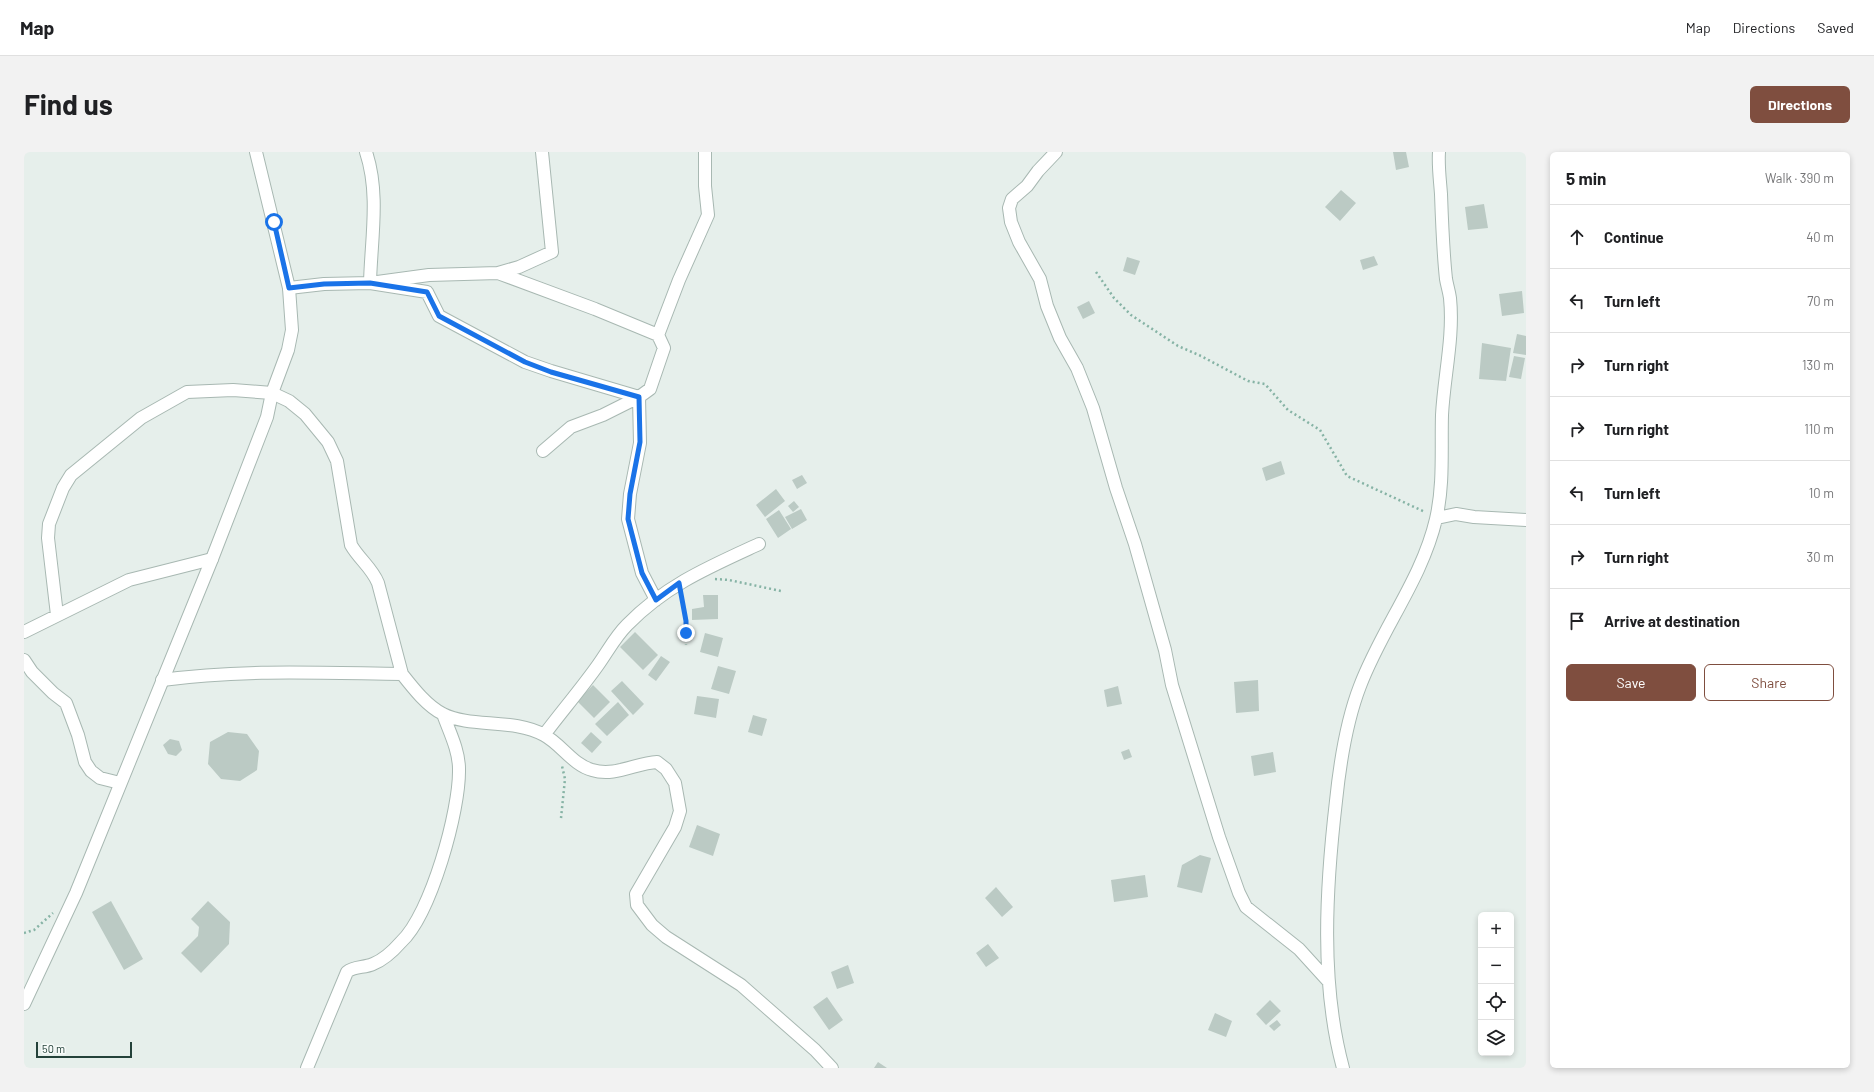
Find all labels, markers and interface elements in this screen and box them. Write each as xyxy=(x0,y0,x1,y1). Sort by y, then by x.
text: Map xyxy=(20,16,54,39)
text: Map xyxy=(1686,19,1711,36)
text: Directions xyxy=(1733,19,1795,36)
text: Saved xyxy=(1817,19,1854,36)
button: Directions xyxy=(1750,86,1850,123)
text: Find us xyxy=(24,87,113,121)
text: 5 min xyxy=(1566,168,1606,188)
text: Walk · 390 m xyxy=(1765,170,1834,186)
route start xyxy=(265,213,283,231)
icon: ahead xyxy=(1566,226,1588,248)
text: Continue xyxy=(1604,228,1664,246)
text: 40 m xyxy=(1806,229,1834,245)
icon: left xyxy=(1566,290,1588,312)
text: Turn left xyxy=(1604,292,1660,310)
text: 70 m xyxy=(1807,293,1834,309)
icon: right xyxy=(1566,354,1588,376)
text: Turn right xyxy=(1604,356,1669,374)
text: 130 m xyxy=(1802,357,1834,373)
icon: right xyxy=(1566,418,1588,440)
text: Turn right xyxy=(1604,420,1669,438)
text: 110 m xyxy=(1804,421,1834,437)
icon: left xyxy=(1566,482,1588,504)
text: Turn left xyxy=(1604,484,1660,502)
text: 10 m xyxy=(1809,485,1834,501)
icon: right xyxy=(1566,546,1588,568)
text: Turn right xyxy=(1604,548,1669,566)
text: 30 m xyxy=(1807,549,1834,565)
icon: arrive xyxy=(1566,610,1588,632)
text: Arrive at destination xyxy=(1604,612,1740,630)
route end xyxy=(677,624,695,642)
button: Save xyxy=(1566,664,1696,701)
button: Share xyxy=(1704,664,1834,701)
map controls xyxy=(1478,912,1514,1056)
button: + xyxy=(1478,912,1514,948)
button: − xyxy=(1478,948,1514,984)
button: locate xyxy=(1478,984,1514,1020)
button: layers xyxy=(1478,1020,1514,1056)
scale bar xyxy=(36,1040,132,1059)
text: 50 m xyxy=(42,1042,65,1055)

